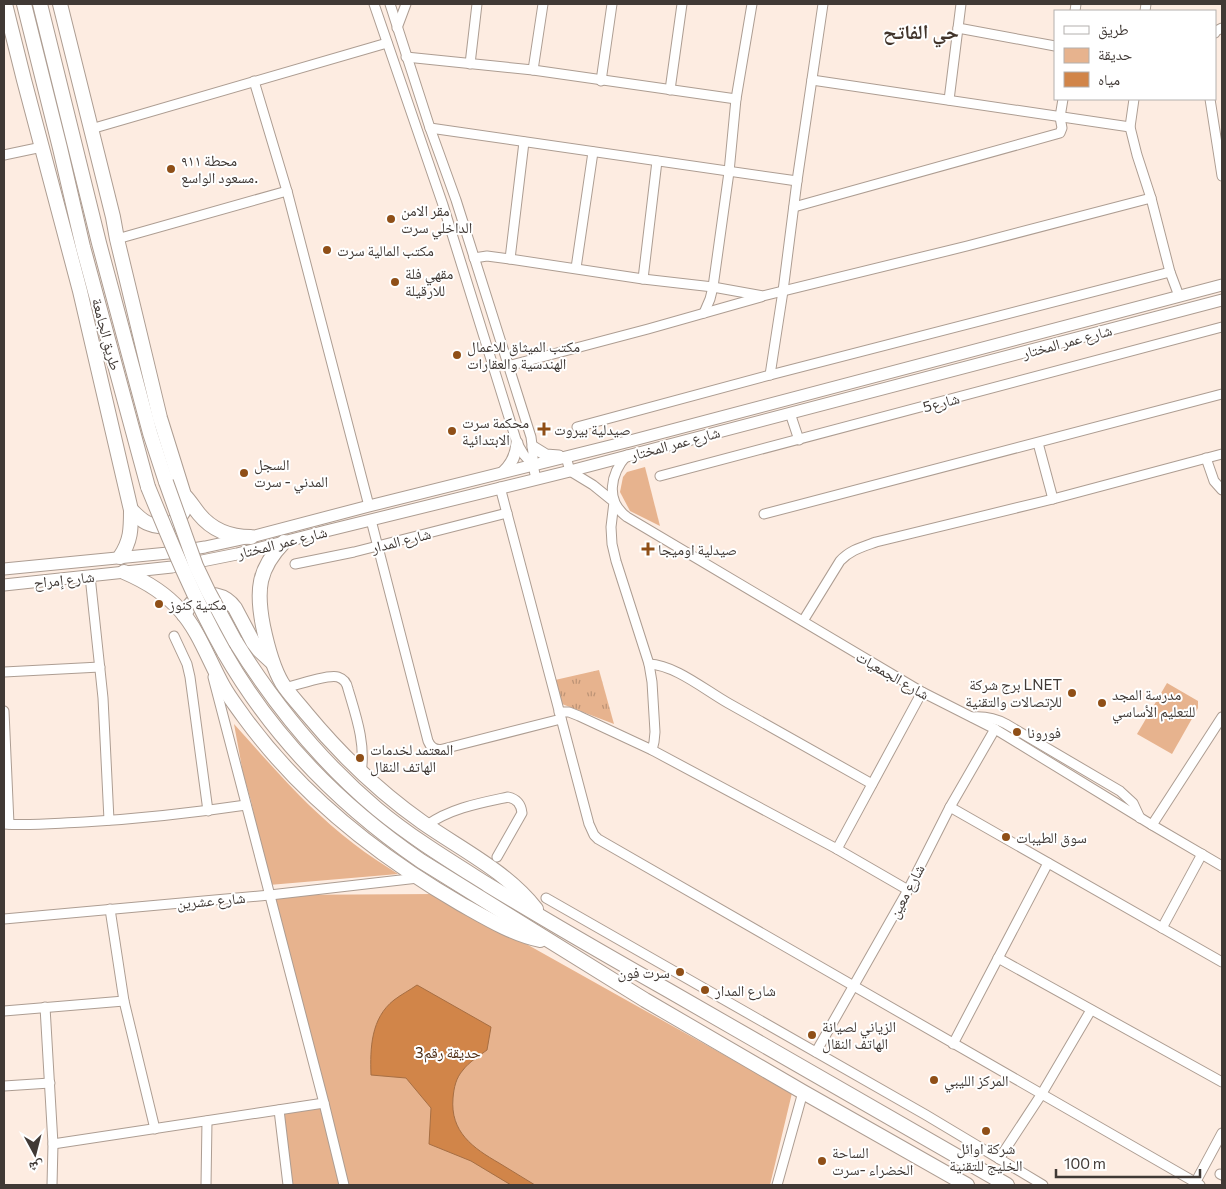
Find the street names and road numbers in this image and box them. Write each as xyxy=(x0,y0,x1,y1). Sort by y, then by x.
street label: طريق الجامعة xyxy=(87,296,125,373)
street label: شارع عمر المختار xyxy=(1019,320,1114,364)
street label: شارع5 xyxy=(921,388,962,417)
street label: شارع عمر المختار xyxy=(627,422,722,466)
street label: شارع عمر المختار xyxy=(234,522,329,564)
street label: شارع المدار xyxy=(368,524,433,558)
street label: شارع إمراح xyxy=(33,567,96,593)
street label: شارع الجمعيات xyxy=(852,647,933,705)
street label: شارع معين xyxy=(884,861,930,922)
street label: شارع عشرين xyxy=(176,888,246,914)

